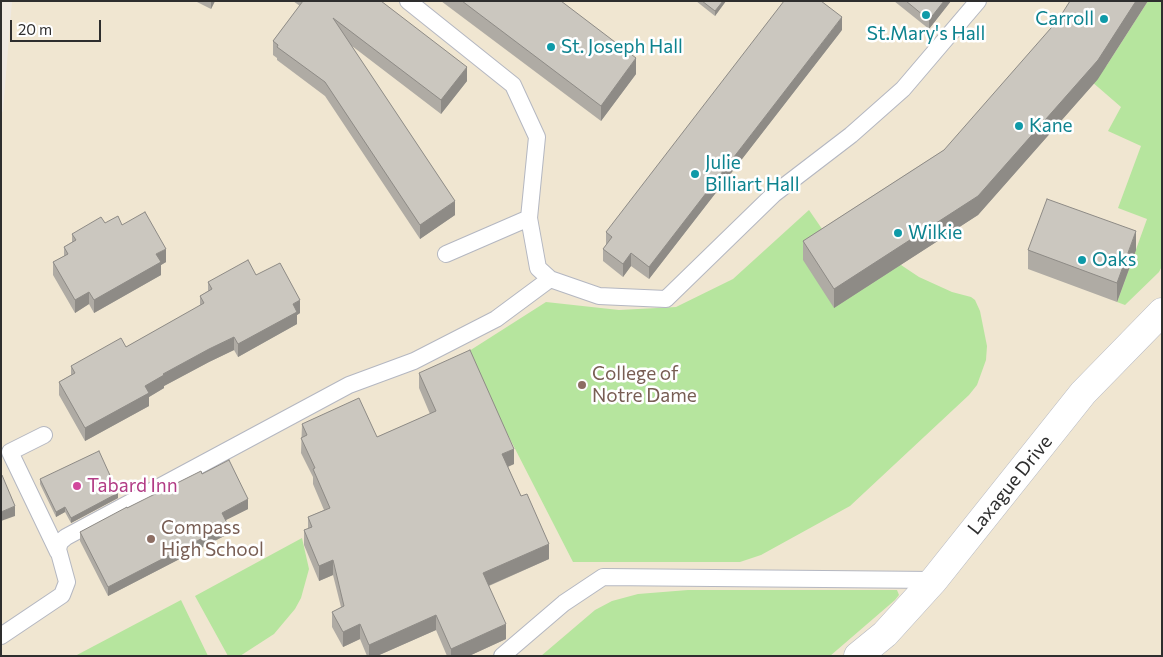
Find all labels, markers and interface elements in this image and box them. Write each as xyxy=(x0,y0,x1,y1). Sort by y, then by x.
place label: Carroll xyxy=(1035,8,1094,30)
marker: St.Mary's Hall xyxy=(920,9,932,21)
scale bar xyxy=(12,10,104,42)
marker: Carroll xyxy=(1098,13,1110,25)
text: 20 m xyxy=(18,20,52,38)
place label: St.Mary's Hall xyxy=(867,23,985,45)
place label: St. Joseph Hall xyxy=(561,36,683,58)
marker: St. Joseph Hall xyxy=(545,41,557,53)
place label: Kane xyxy=(1029,115,1073,137)
marker: Kane xyxy=(1013,120,1025,132)
place label: Julie Billiart Hall xyxy=(705,152,799,196)
marker: Julie Billiart Hall xyxy=(689,168,701,180)
place label: Wilkie xyxy=(908,222,962,244)
marker: Wilkie xyxy=(892,227,904,239)
place label: Oaks xyxy=(1092,249,1136,271)
marker: Oaks xyxy=(1076,254,1088,266)
place label: College of Notre Dame xyxy=(592,363,697,407)
marker: College of Notre Dame xyxy=(576,379,588,391)
street label: Laxague Drive xyxy=(963,431,1057,539)
place label: Tabard Inn xyxy=(87,475,178,497)
marker: Tabard Inn xyxy=(71,480,83,492)
place label: Compass High School xyxy=(161,517,264,561)
marker: Compass High School xyxy=(145,533,157,545)

